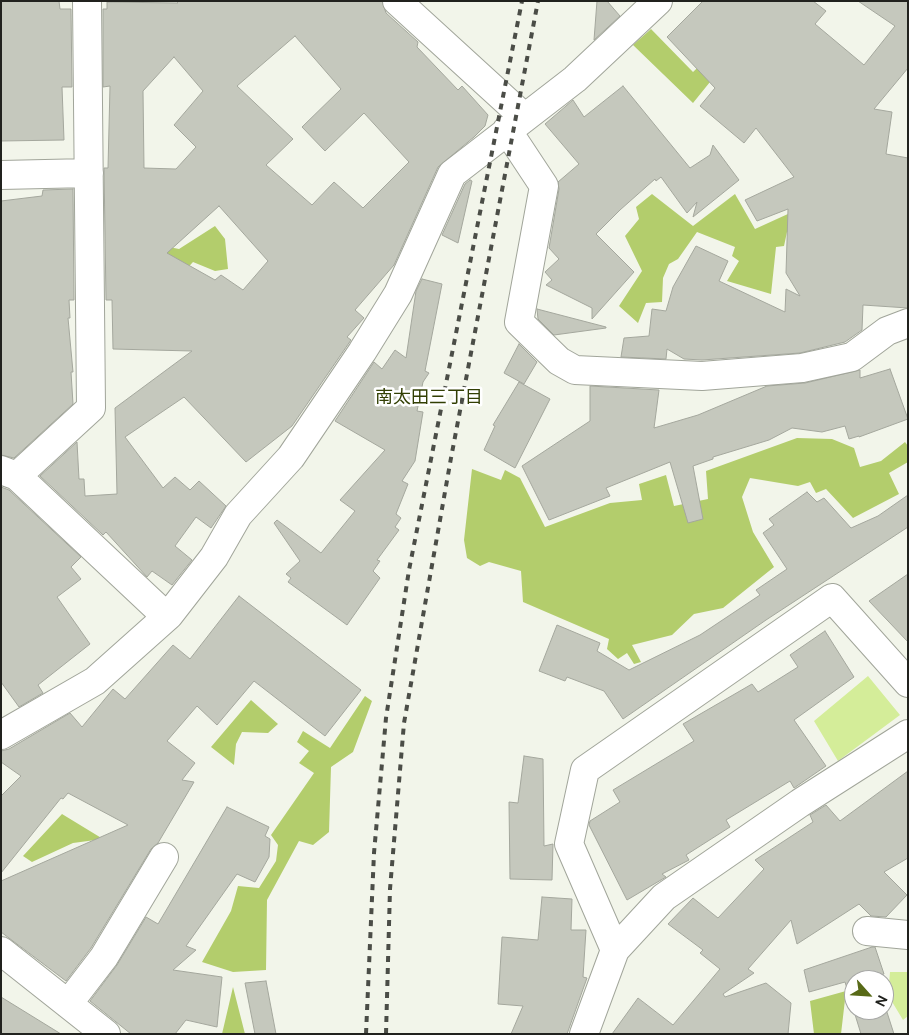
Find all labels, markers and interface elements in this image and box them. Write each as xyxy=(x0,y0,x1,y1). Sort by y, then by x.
district label: 南太田三丁目 xyxy=(375,387,483,409)
north arrow xyxy=(844,970,894,1020)
text: N xyxy=(871,993,892,1010)

